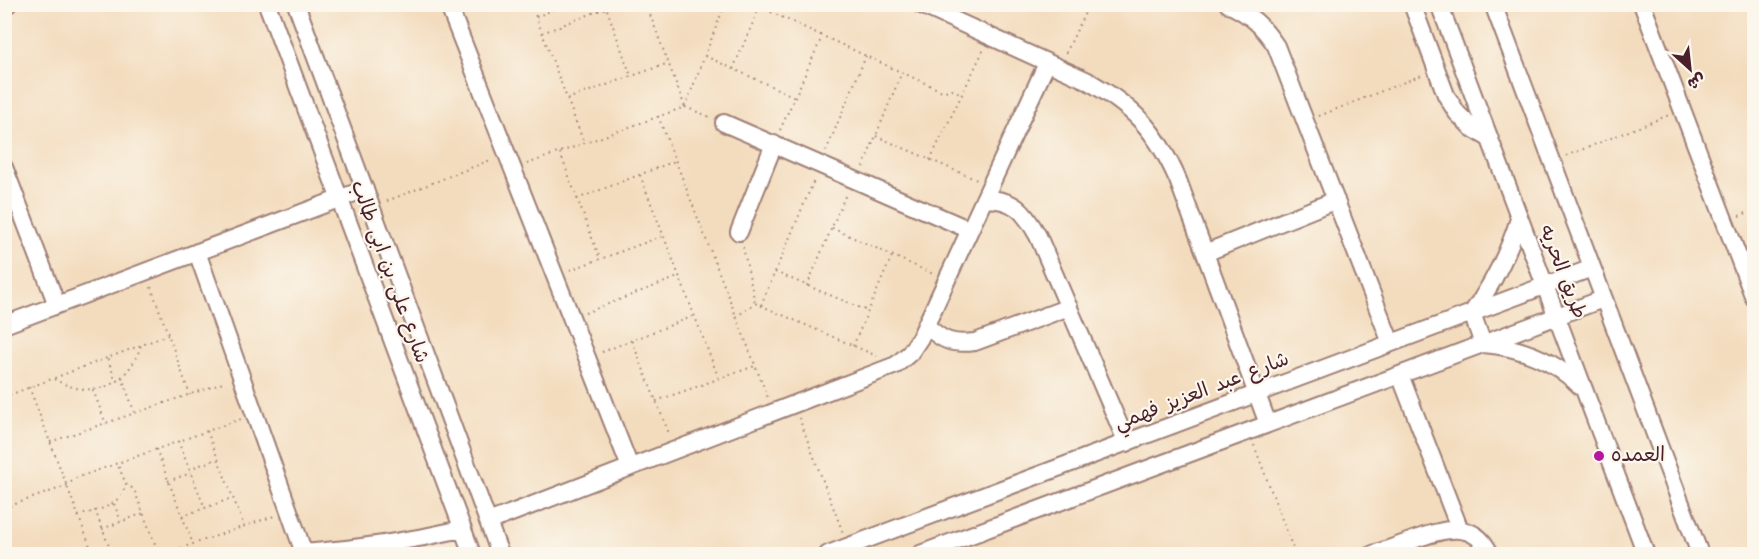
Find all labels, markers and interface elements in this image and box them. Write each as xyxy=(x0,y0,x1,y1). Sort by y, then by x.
north arrow xyxy=(1660,39,1720,99)
text: ش xyxy=(1683,66,1710,96)
street label: شارع على بن ابى طالب xyxy=(341,176,437,368)
street label: طريق الحريه xyxy=(1529,220,1595,324)
street label: شارع عبد العزيز فهمي xyxy=(1110,344,1294,440)
place label: العمده xyxy=(1611,440,1665,472)
marker: العمده xyxy=(1592,449,1606,463)

